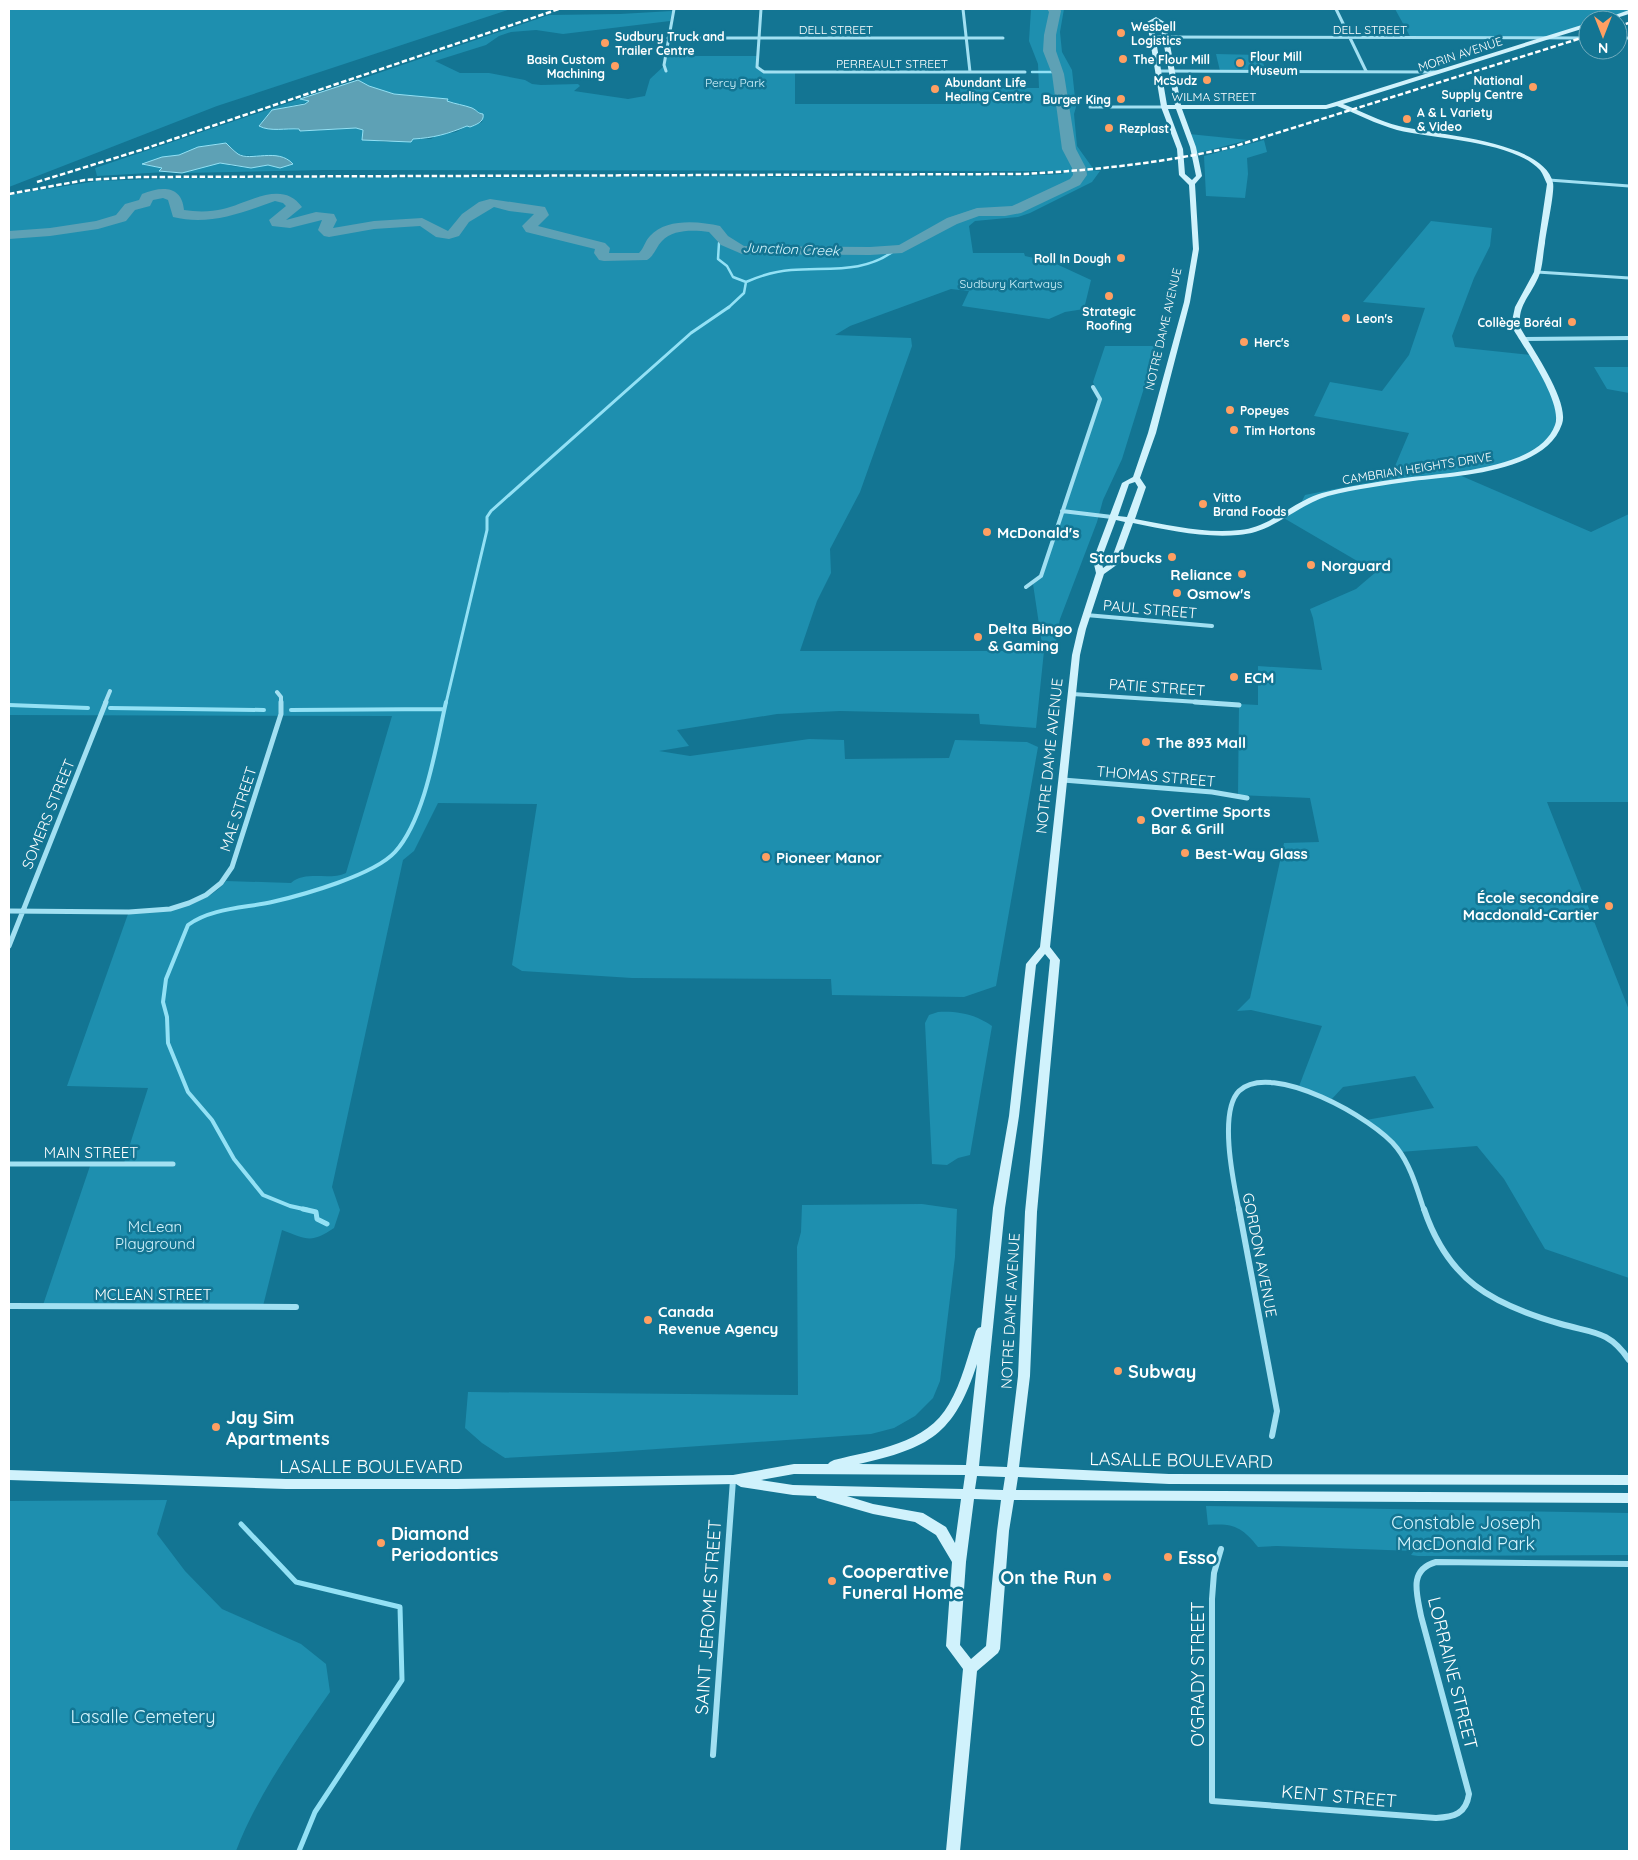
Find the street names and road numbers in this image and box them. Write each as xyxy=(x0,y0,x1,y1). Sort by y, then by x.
street label: DELL STREET xyxy=(799,22,873,37)
street label: DELL STREET xyxy=(1333,22,1407,37)
street label: MORIN AVENUE xyxy=(1416,33,1504,75)
street label: PERREAULT STREET xyxy=(836,56,948,71)
street label: WILMA STREET xyxy=(1172,89,1256,104)
street label: NOTRE DAME AVENUE xyxy=(1142,266,1184,392)
street label: CAMBRIAN HEIGHTS DRIVE xyxy=(1341,449,1493,487)
street label: PAUL STREET xyxy=(1102,595,1198,623)
street label: PATIE STREET xyxy=(1108,674,1206,700)
street label: NOTRE DAME AVENUE xyxy=(1031,677,1067,835)
street label: SOMERS STREET xyxy=(17,756,79,872)
street label: THOMAS STREET xyxy=(1096,761,1216,791)
street label: MAE STREET xyxy=(215,764,261,854)
street label: MAIN STREET xyxy=(44,1143,138,1162)
street label: GORDON AVENUE xyxy=(1239,1191,1281,1319)
street label: NOTRE DAME AVENUE xyxy=(996,1232,1024,1390)
street label: MCLEAN STREET xyxy=(94,1285,212,1304)
street label: LASALLE BOULEVARD xyxy=(1089,1447,1273,1473)
street label: LASALLE BOULEVARD xyxy=(279,1455,463,1478)
street label: SAINT JEROME STREET xyxy=(690,1518,726,1715)
street label: LORRAINE STREET xyxy=(1423,1595,1483,1752)
street label: O'GRADY STREET xyxy=(1186,1601,1209,1747)
street label: KENT STREET xyxy=(1280,1780,1398,1813)

